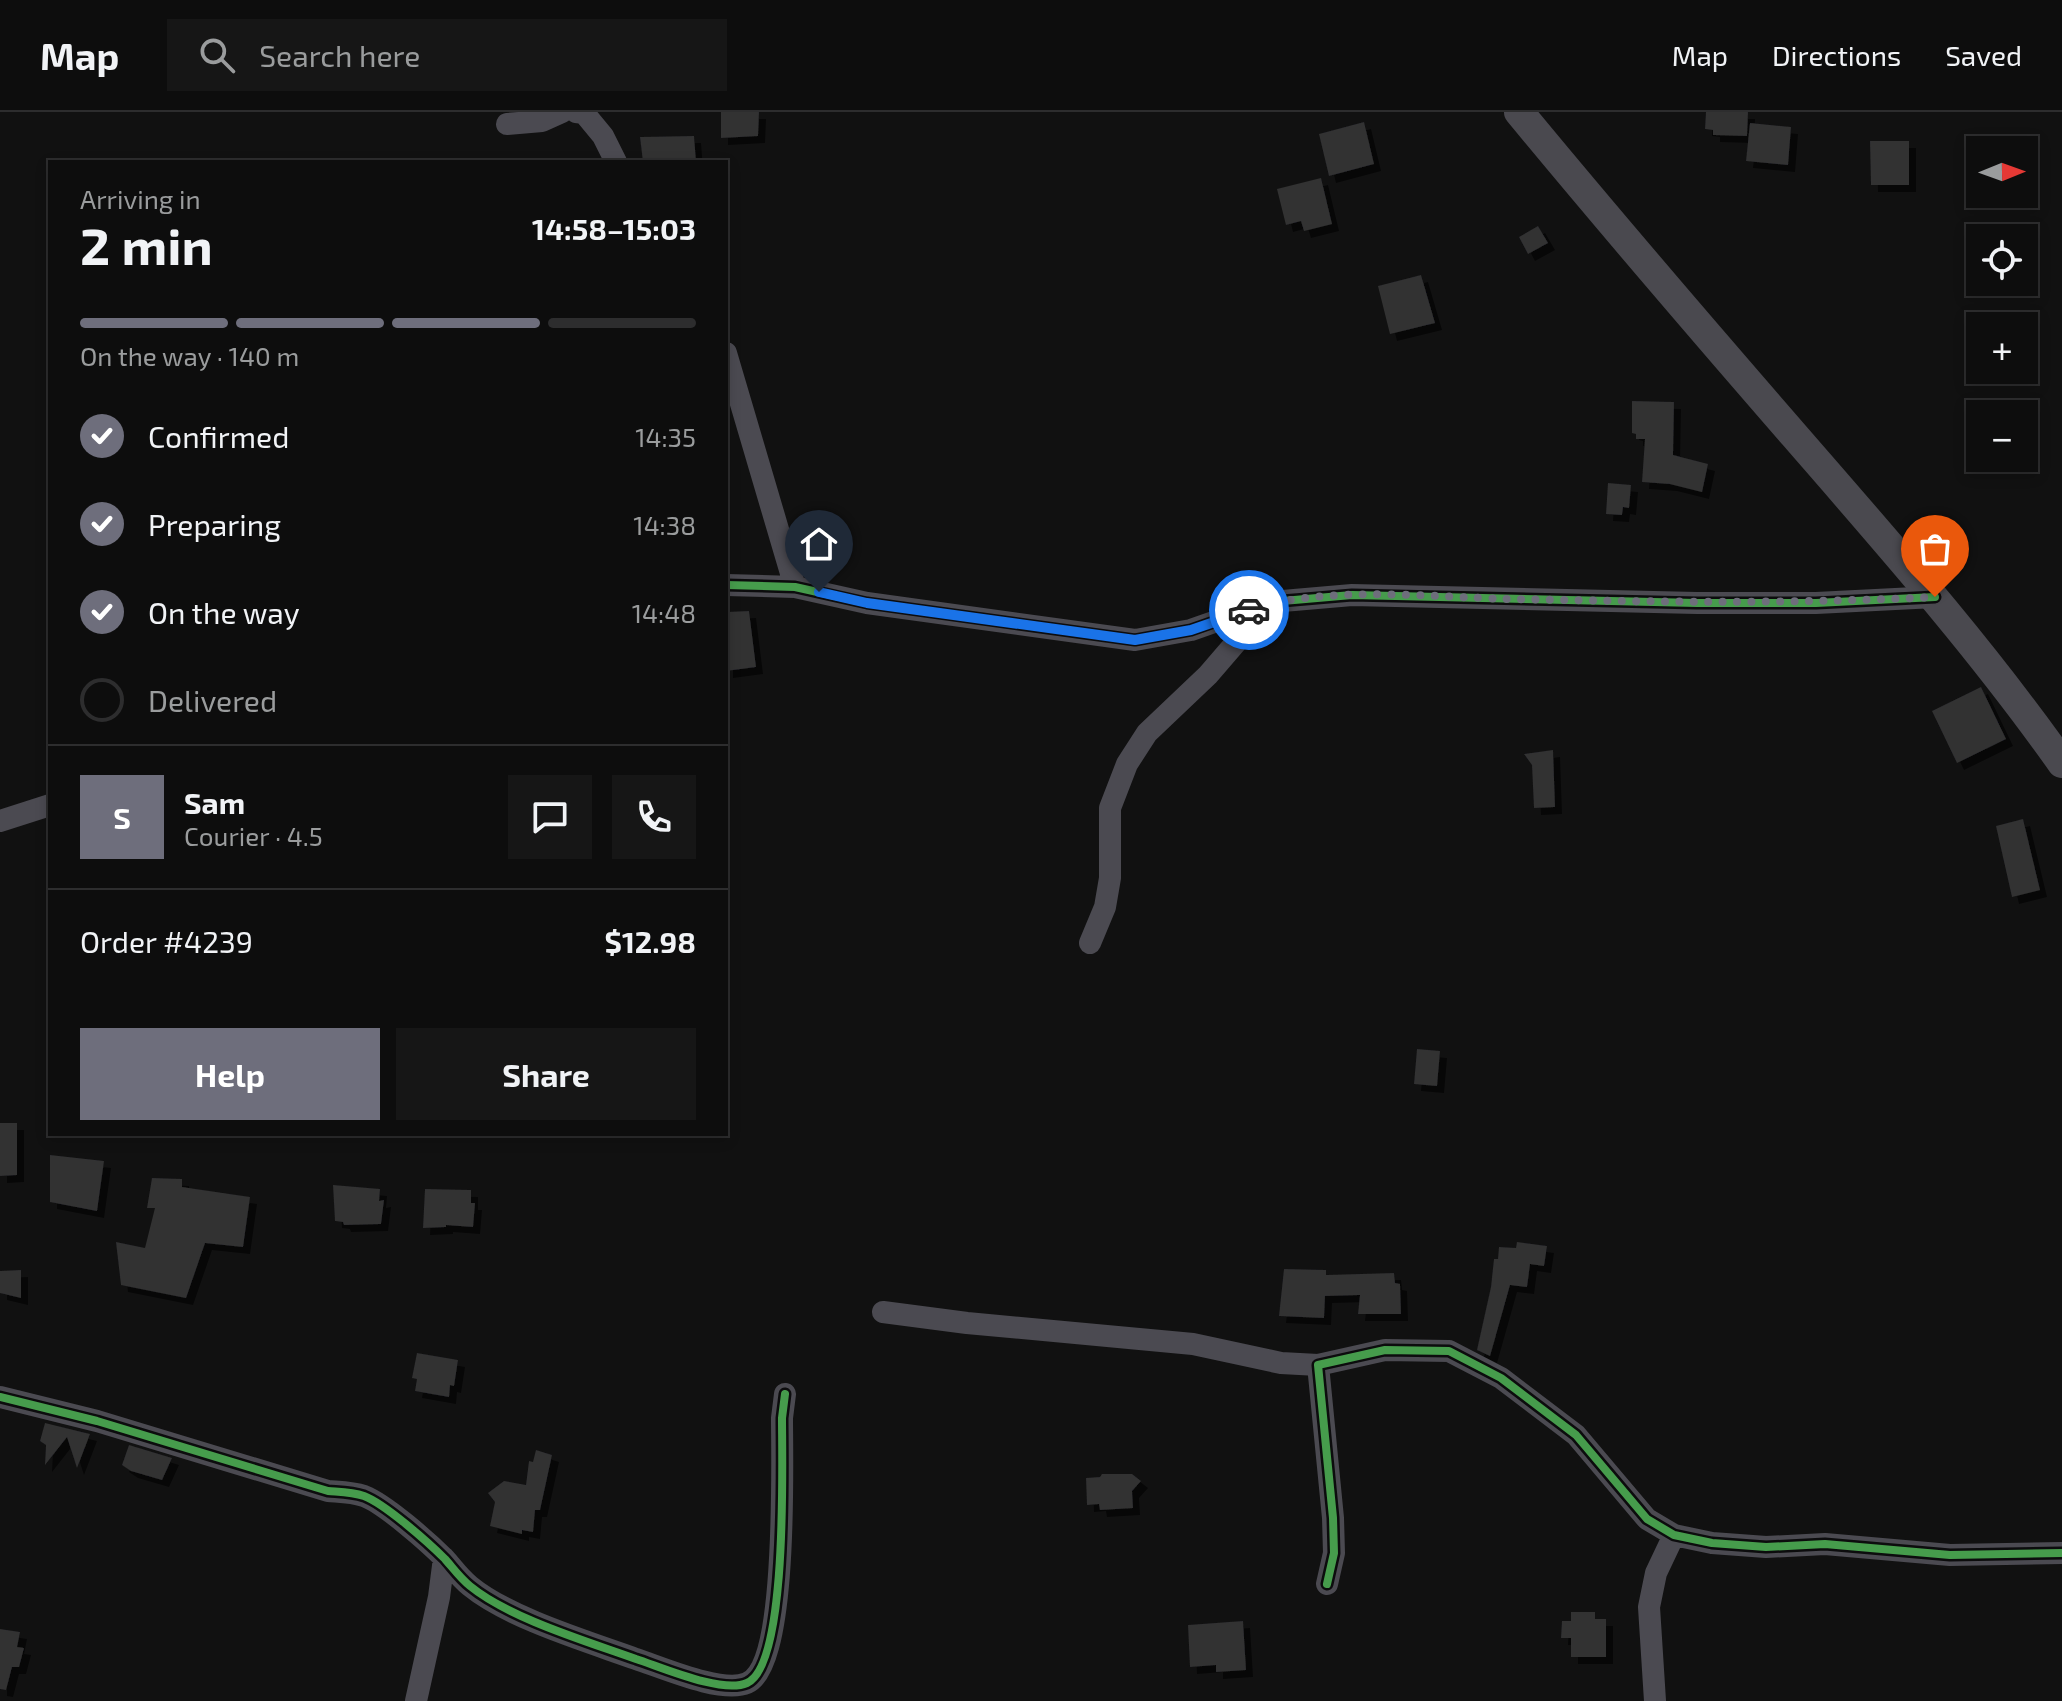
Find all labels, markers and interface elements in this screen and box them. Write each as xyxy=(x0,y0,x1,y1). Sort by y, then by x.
search box xyxy=(167,19,727,91)
text: Map xyxy=(40,32,119,78)
icon: search xyxy=(195,33,239,77)
text: Search here xyxy=(259,37,420,73)
text: Map xyxy=(1672,38,1728,72)
text: Directions xyxy=(1772,38,1901,72)
text: Saved xyxy=(1945,38,2022,72)
north arrow xyxy=(1966,136,2038,208)
map controls xyxy=(1966,136,2038,472)
text: Arriving in xyxy=(80,183,201,214)
text: 14:58–15:03 xyxy=(532,210,696,246)
text: 2 min xyxy=(80,213,213,275)
button: locate xyxy=(1966,224,2038,296)
button: + xyxy=(1966,312,2038,384)
text: On the way · 140 m xyxy=(80,340,299,371)
button: − xyxy=(1966,400,2038,472)
icon: check xyxy=(80,414,124,458)
text: Confirmed xyxy=(148,418,289,454)
text: 14:35 xyxy=(635,421,696,452)
icon: check xyxy=(80,502,124,546)
text: Preparing xyxy=(148,506,281,542)
text: 14:38 xyxy=(633,509,696,540)
pin xyxy=(785,510,853,592)
pin xyxy=(1901,515,1969,597)
icon: home xyxy=(797,522,841,566)
icon: bag xyxy=(1913,527,1957,571)
courier xyxy=(1209,570,1289,650)
icon: car xyxy=(1227,588,1271,632)
icon: check xyxy=(80,590,124,634)
text: On the way xyxy=(148,594,300,630)
text: 14:48 xyxy=(632,597,696,628)
text: Delivered xyxy=(148,682,277,718)
button: chat xyxy=(508,775,592,859)
button: phone xyxy=(612,775,696,859)
text: Sam xyxy=(184,784,245,820)
text: S xyxy=(113,799,131,835)
text: Courier · 4.5 xyxy=(184,820,323,851)
text: Order #4239 xyxy=(80,923,253,959)
text: $12.98 xyxy=(605,923,696,959)
button: Help xyxy=(80,1028,380,1120)
button: Share xyxy=(396,1028,696,1120)

